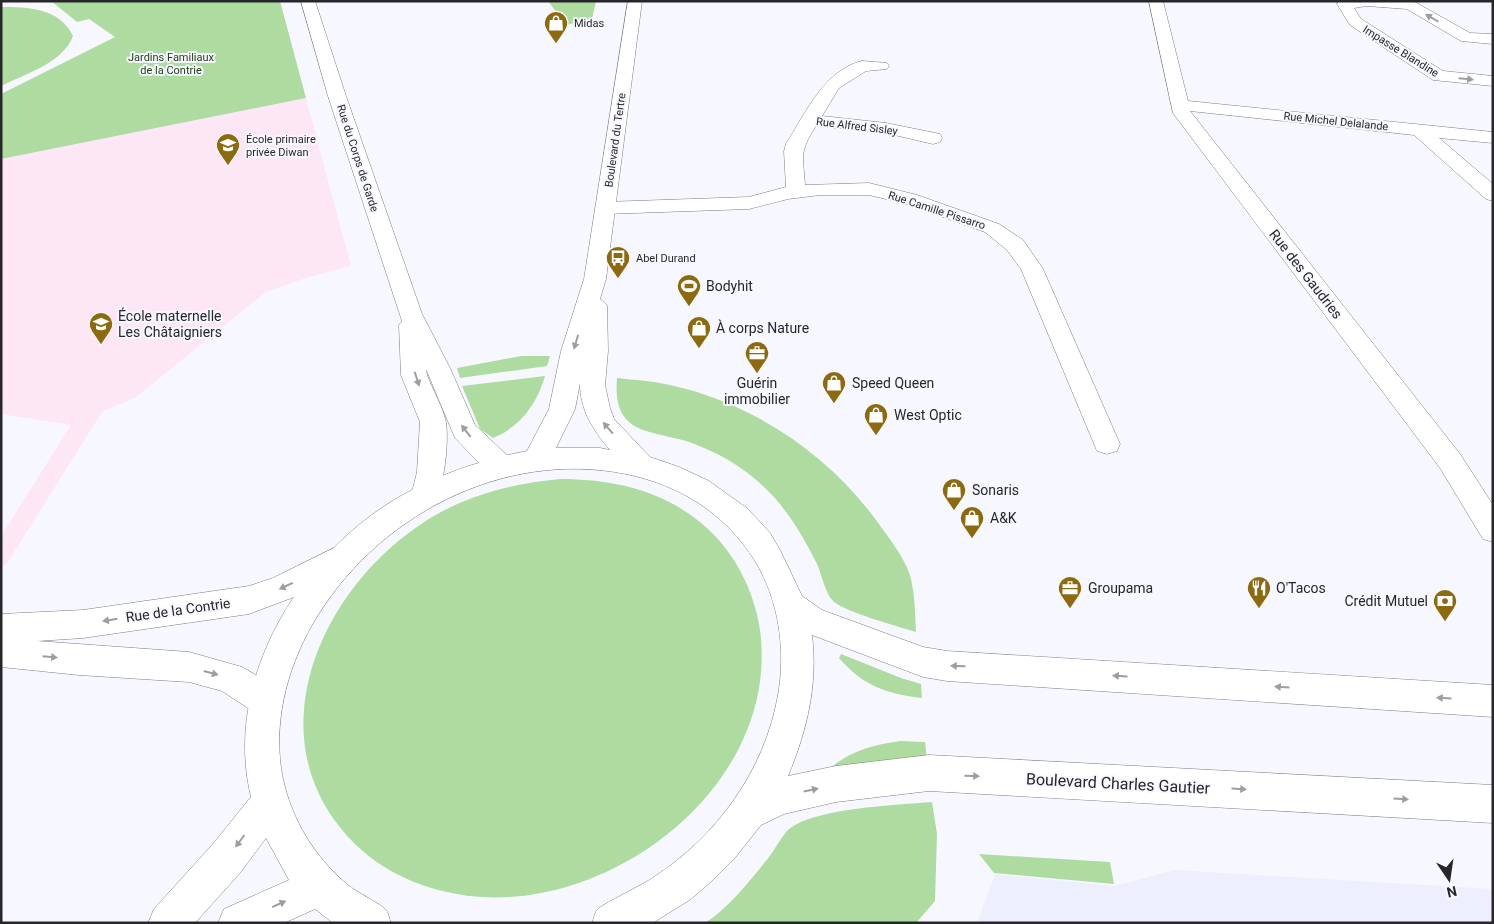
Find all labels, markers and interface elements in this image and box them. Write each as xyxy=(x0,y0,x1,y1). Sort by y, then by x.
shop icon: Midas xyxy=(543,10,569,44)
one-way arrow xyxy=(1426,13,1439,22)
place label: Midas xyxy=(574,17,604,30)
street label: Impasse Blandine xyxy=(1360,23,1441,80)
park label: Jardins Familiaux de la Contrie xyxy=(128,51,215,77)
one-way arrow xyxy=(1458,75,1474,83)
street label: Boulevard du Tertre xyxy=(602,92,629,188)
street label: Rue du Corps de Garde xyxy=(334,103,381,214)
street label: Rue Michel Delalande xyxy=(1283,110,1389,133)
street label: Rue Alfred Sisley xyxy=(815,115,899,138)
school or university icon: École primaire privée Diwan xyxy=(215,132,241,166)
place label: École primaire privée Diwan xyxy=(246,133,316,159)
street label: Rue Camille Pissarro xyxy=(887,189,987,232)
street label: Rue des Gaudries xyxy=(1266,226,1346,322)
bus stop icon: Abel Durand xyxy=(605,245,631,279)
place label: Abel Durand xyxy=(636,252,696,265)
sports icon: Bodyhit xyxy=(676,273,702,307)
place label: Bodyhit xyxy=(706,278,753,294)
place label: École maternelle Les Châtaigniers xyxy=(118,307,222,340)
school or university icon: École maternelle Les Châtaigniers xyxy=(88,311,114,345)
shop icon: À corps Nature xyxy=(686,315,712,349)
place label: À corps Nature xyxy=(716,319,809,336)
one-way arrow xyxy=(571,335,579,350)
office icon: Guérin immobilier xyxy=(744,340,770,374)
shop icon: Speed Queen xyxy=(821,370,847,404)
one-way arrow xyxy=(413,372,421,387)
place label: Guérin immobilier xyxy=(724,375,790,407)
place label: Speed Queen xyxy=(852,375,934,391)
shop icon: West Optic xyxy=(863,402,889,436)
place label: West Optic xyxy=(894,407,962,423)
one-way arrow xyxy=(602,422,614,434)
one-way arrow xyxy=(461,425,472,438)
shop icon: Sonaris xyxy=(941,477,967,511)
place label: Sonaris xyxy=(972,482,1019,498)
shop icon: A&K xyxy=(959,505,985,539)
place label: A&K xyxy=(990,510,1017,526)
office icon: Groupama xyxy=(1057,575,1083,609)
restaurant icon: O'Tacos xyxy=(1246,575,1272,609)
place label: Groupama xyxy=(1088,580,1153,596)
place label: O'Tacos xyxy=(1276,580,1326,596)
one-way arrow xyxy=(279,582,293,590)
bank icon: Crédit Mutuel xyxy=(1432,588,1458,622)
place label: Crédit Mutuel xyxy=(1344,593,1428,609)
street label: Rue de la Contrie xyxy=(125,595,231,625)
one-way arrow xyxy=(101,616,117,624)
one-way arrow xyxy=(42,653,58,661)
one-way arrow xyxy=(949,662,965,670)
one-way arrow xyxy=(204,669,219,677)
one-way arrow xyxy=(1112,672,1128,680)
one-way arrow xyxy=(1274,683,1290,691)
one-way arrow xyxy=(1436,693,1452,701)
street label: Boulevard Charles Gautier xyxy=(1026,769,1211,798)
one-way arrow xyxy=(964,772,980,780)
one-way arrow xyxy=(803,785,819,793)
one-way arrow xyxy=(1231,785,1247,793)
one-way arrow xyxy=(1394,795,1410,803)
one-way arrow xyxy=(235,834,246,847)
north arrow xyxy=(1424,854,1474,904)
text: N xyxy=(1445,883,1459,901)
one-way arrow xyxy=(271,900,286,908)

